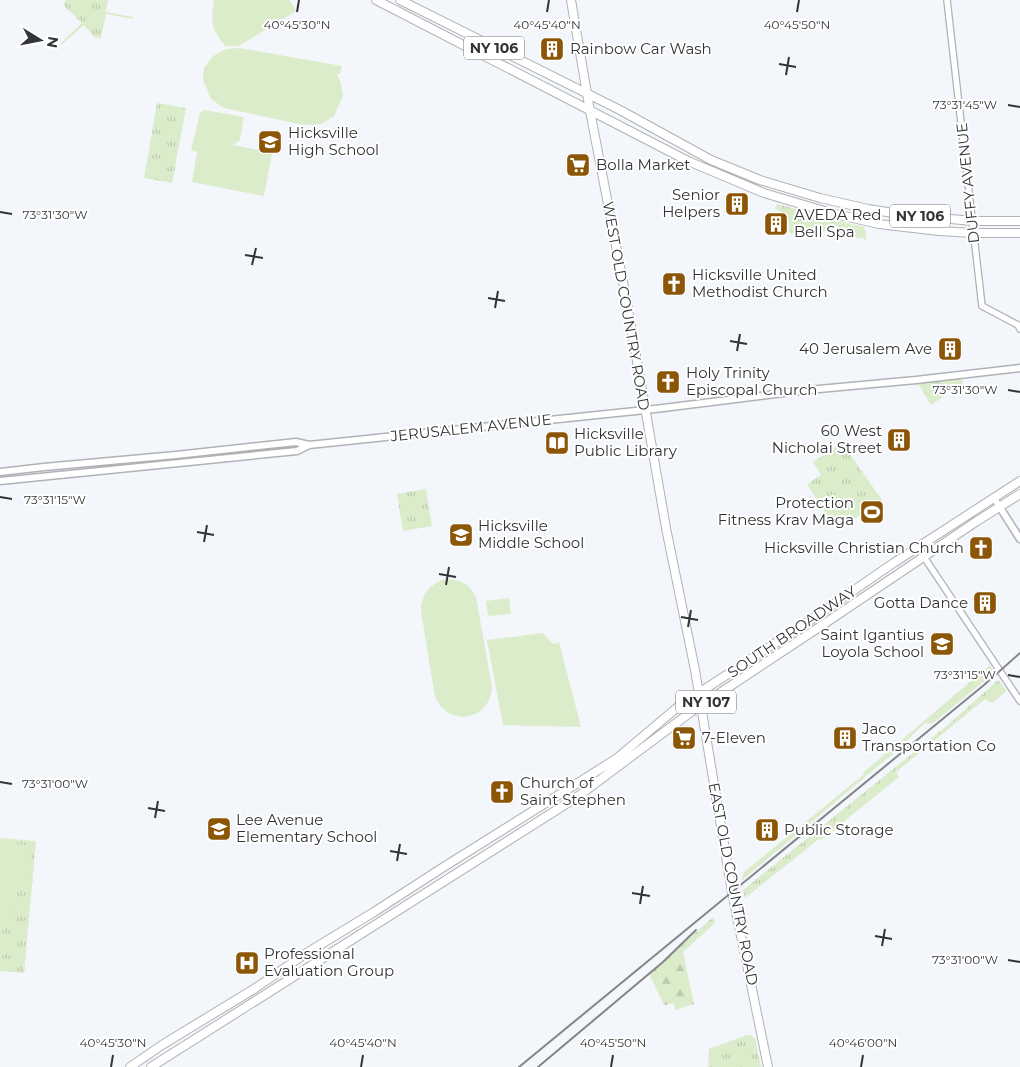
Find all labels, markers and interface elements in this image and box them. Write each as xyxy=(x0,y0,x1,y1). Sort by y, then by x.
north arrow xyxy=(15,15,65,65)
text: 40°45'30"N xyxy=(264,17,330,32)
text: 40°45'40"N xyxy=(513,17,581,32)
text: 40°45'50"N xyxy=(764,17,830,32)
text: N xyxy=(43,35,63,49)
road number: NY 106 xyxy=(464,36,524,59)
building icon: Rainbow Car Wash xyxy=(539,36,565,62)
place label: Rainbow Car Wash xyxy=(570,39,712,58)
text: 73°31'45"W xyxy=(933,97,997,112)
street label: DUFFY AVENUE xyxy=(952,122,983,244)
place label: Hicksville High School xyxy=(288,123,379,159)
school or university icon: Hicksville High School xyxy=(257,129,283,155)
supermarket icon: Bolla Market xyxy=(565,152,591,178)
place label: Bolla Market xyxy=(596,155,690,174)
place label: Senior Helpers xyxy=(662,185,720,221)
building icon: Senior Helpers xyxy=(724,191,750,217)
street label: WEST OLD COUNTRY ROAD xyxy=(599,200,654,412)
place label: AVEDA Red Bell Spa xyxy=(794,205,882,241)
road number: NY 106 xyxy=(890,205,950,228)
text: 73°31'30"W xyxy=(22,207,88,222)
building icon: AVEDA Red Bell Spa xyxy=(763,211,789,237)
place label: Hicksville United Methodist Church xyxy=(692,265,828,301)
church icon: Hicksville United Methodist Church xyxy=(661,271,687,297)
building icon: 40 Jerusalem Ave xyxy=(937,336,963,362)
place label: 40 Jerusalem Ave xyxy=(799,339,932,358)
place label: Holy Trinity Episcopal Church xyxy=(686,363,817,399)
church icon: Holy Trinity Episcopal Church xyxy=(655,369,681,395)
text: 73°31'30"W xyxy=(932,382,998,397)
street label: JERUSALEM AVENUE xyxy=(388,410,552,446)
place label: 60 West Nicholai Street xyxy=(772,421,882,457)
place label: Hicksville Public Library xyxy=(574,424,678,460)
building icon: 60 West Nicholai Street xyxy=(886,427,912,453)
library icon: Hicksville Public Library xyxy=(544,430,570,456)
text: 73°31'15"W xyxy=(24,492,86,507)
place label: Protection Fitness Krav Maga xyxy=(718,493,854,529)
sports icon: Protection Fitness Krav Maga xyxy=(859,499,885,525)
place label: Hicksville Middle School xyxy=(478,516,584,552)
school or university icon: Hicksville Middle School xyxy=(448,522,474,548)
church icon: Hicksville Christian Church xyxy=(968,535,994,561)
place label: Hicksville Christian Church xyxy=(764,538,964,557)
street label: SOUTH BROADWAY xyxy=(724,581,860,682)
building icon: Gotta Dance xyxy=(972,590,998,616)
place label: Gotta Dance xyxy=(874,593,968,612)
place label: Saint Igantius Loyola School xyxy=(820,625,924,661)
school or university icon: Saint Igantius Loyola School xyxy=(929,631,955,657)
text: 73°31'15"W xyxy=(934,667,996,682)
road number: NY 107 xyxy=(676,690,736,714)
place label: Jaco Transportation Co xyxy=(861,719,996,755)
supermarket icon: 7-Eleven xyxy=(671,725,697,751)
building icon: Jaco Transportation Co xyxy=(832,725,858,751)
place label: 7-Eleven xyxy=(702,728,766,747)
place label: Church of Saint Stephen xyxy=(520,773,626,809)
text: 73°31'00"W xyxy=(22,776,88,791)
church icon: Church of Saint Stephen xyxy=(489,779,515,805)
street label: EAST OLD COUNTRY ROAD xyxy=(705,781,762,987)
place label: Lee Avenue Elementary School xyxy=(236,810,377,846)
school or university icon: Lee Avenue Elementary School xyxy=(206,816,232,842)
building icon: Public Storage xyxy=(754,817,780,843)
place label: Public Storage xyxy=(784,820,894,839)
place label: Professional Evaluation Group xyxy=(264,944,394,980)
hospital icon: Professional Evaluation Group xyxy=(234,950,260,976)
text: 73°31'00"W xyxy=(932,952,998,967)
text: 40°45'30"N xyxy=(80,1035,146,1050)
text: 40°45'40"N xyxy=(329,1035,397,1050)
text: 40°45'50"N xyxy=(580,1035,646,1050)
text: 40°46'00"N xyxy=(829,1035,897,1050)

